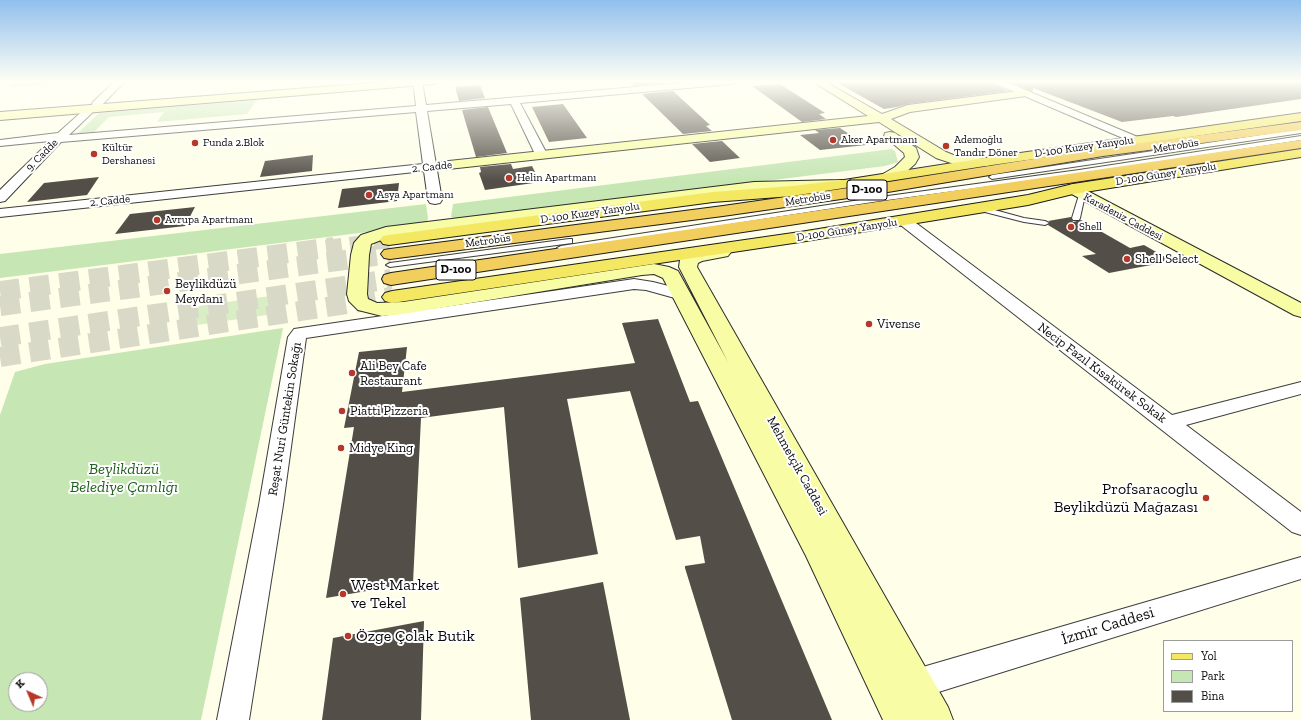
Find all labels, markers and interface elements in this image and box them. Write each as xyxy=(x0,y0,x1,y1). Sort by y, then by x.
place label: Aker Apartmanı xyxy=(841,133,917,147)
place label: Ademoğlu Tandır Döner xyxy=(954,133,1018,159)
street label: D-100 Kuzey Yanyolu xyxy=(1034,134,1134,160)
marker: Aker Apartmanı xyxy=(828,135,838,145)
street label: 9. Cadde xyxy=(23,136,61,174)
place label: Funda 2.Blok xyxy=(203,136,264,150)
street label: Metrobüs xyxy=(1152,136,1200,156)
marker: Funda 2.Blok xyxy=(190,138,200,148)
place label: Kültür Dershanesi xyxy=(102,141,155,167)
marker: Ademoğlu Tandır Döner xyxy=(941,141,951,151)
marker: Kültür Dershanesi xyxy=(89,149,99,159)
street label: 2. Cadde xyxy=(411,158,453,176)
street label: D-100 Güney Yanyolu xyxy=(1115,160,1217,188)
place label: Helin Apartmanı xyxy=(517,171,596,185)
marker: Helin Apartmanı xyxy=(504,173,514,183)
road number: D-100 xyxy=(847,180,887,200)
place label: Asya Apartmanı xyxy=(377,188,454,202)
street label: Metrobüs xyxy=(784,189,832,209)
marker: Asya Apartmanı xyxy=(364,190,374,200)
street label: Karadeniz Caddesi xyxy=(1081,191,1165,243)
street label: 2. Cadde xyxy=(89,192,131,210)
street label: D-100 Kuzey Yanyolu xyxy=(540,200,640,226)
place label: Avrupa Apartmanı xyxy=(165,213,253,227)
marker: Avrupa Apartmanı xyxy=(152,215,162,225)
street label: D-100 Güney Yanyolu xyxy=(796,216,898,244)
place label: Shell xyxy=(1079,220,1102,234)
marker: Shell xyxy=(1066,222,1076,232)
street label: Metrobüs xyxy=(464,231,512,251)
place label: Shell Select xyxy=(1135,251,1199,267)
marker: Shell Select xyxy=(1122,254,1132,264)
road number: D-100 xyxy=(436,260,476,280)
place label: Beylikdüzü Meydanı xyxy=(175,276,237,307)
marker: Beylikdüzü Meydanı xyxy=(162,286,172,296)
place label: Vivense xyxy=(877,316,920,332)
marker: Vivense xyxy=(864,319,874,329)
street label: Necip Fazıl Kısakürek Sokak xyxy=(1034,319,1170,427)
street label: Reşat Nuri Güntekin Sokağı xyxy=(265,341,305,497)
place label: Ali Bey Cafe Restaurant xyxy=(360,358,427,389)
marker: Ali Bey Cafe Restaurant xyxy=(347,368,357,378)
place label: Piatti Pizzeria xyxy=(350,403,428,419)
marker: Piatti Pizzeria xyxy=(337,406,347,416)
street label: Mehmetçik Caddesi xyxy=(763,414,831,518)
place label: Midye King xyxy=(349,440,413,456)
marker: Midye King xyxy=(336,443,346,453)
park label: Beylikdüzü Belediye Çamlığı xyxy=(70,459,178,497)
place label: Profsaracoglu Beylikdüzü Mağazası xyxy=(1054,479,1198,517)
marker: Profsaracoglu Beylikdüzü Mağazası xyxy=(1201,493,1211,503)
place label: West Market ve Tekel xyxy=(351,575,439,613)
marker: West Market ve Tekel xyxy=(338,589,348,599)
street label: İzmir Caddesi xyxy=(1059,603,1157,649)
place label: Özge Çolak Butik xyxy=(356,626,475,646)
marker: Özge Çolak Butik xyxy=(343,631,353,641)
legend xyxy=(1163,640,1293,712)
text: Yol xyxy=(1201,649,1217,663)
text: Park xyxy=(1201,669,1225,683)
north arrow xyxy=(8,672,48,712)
text: K xyxy=(13,676,27,691)
text: Bina xyxy=(1201,689,1224,703)

